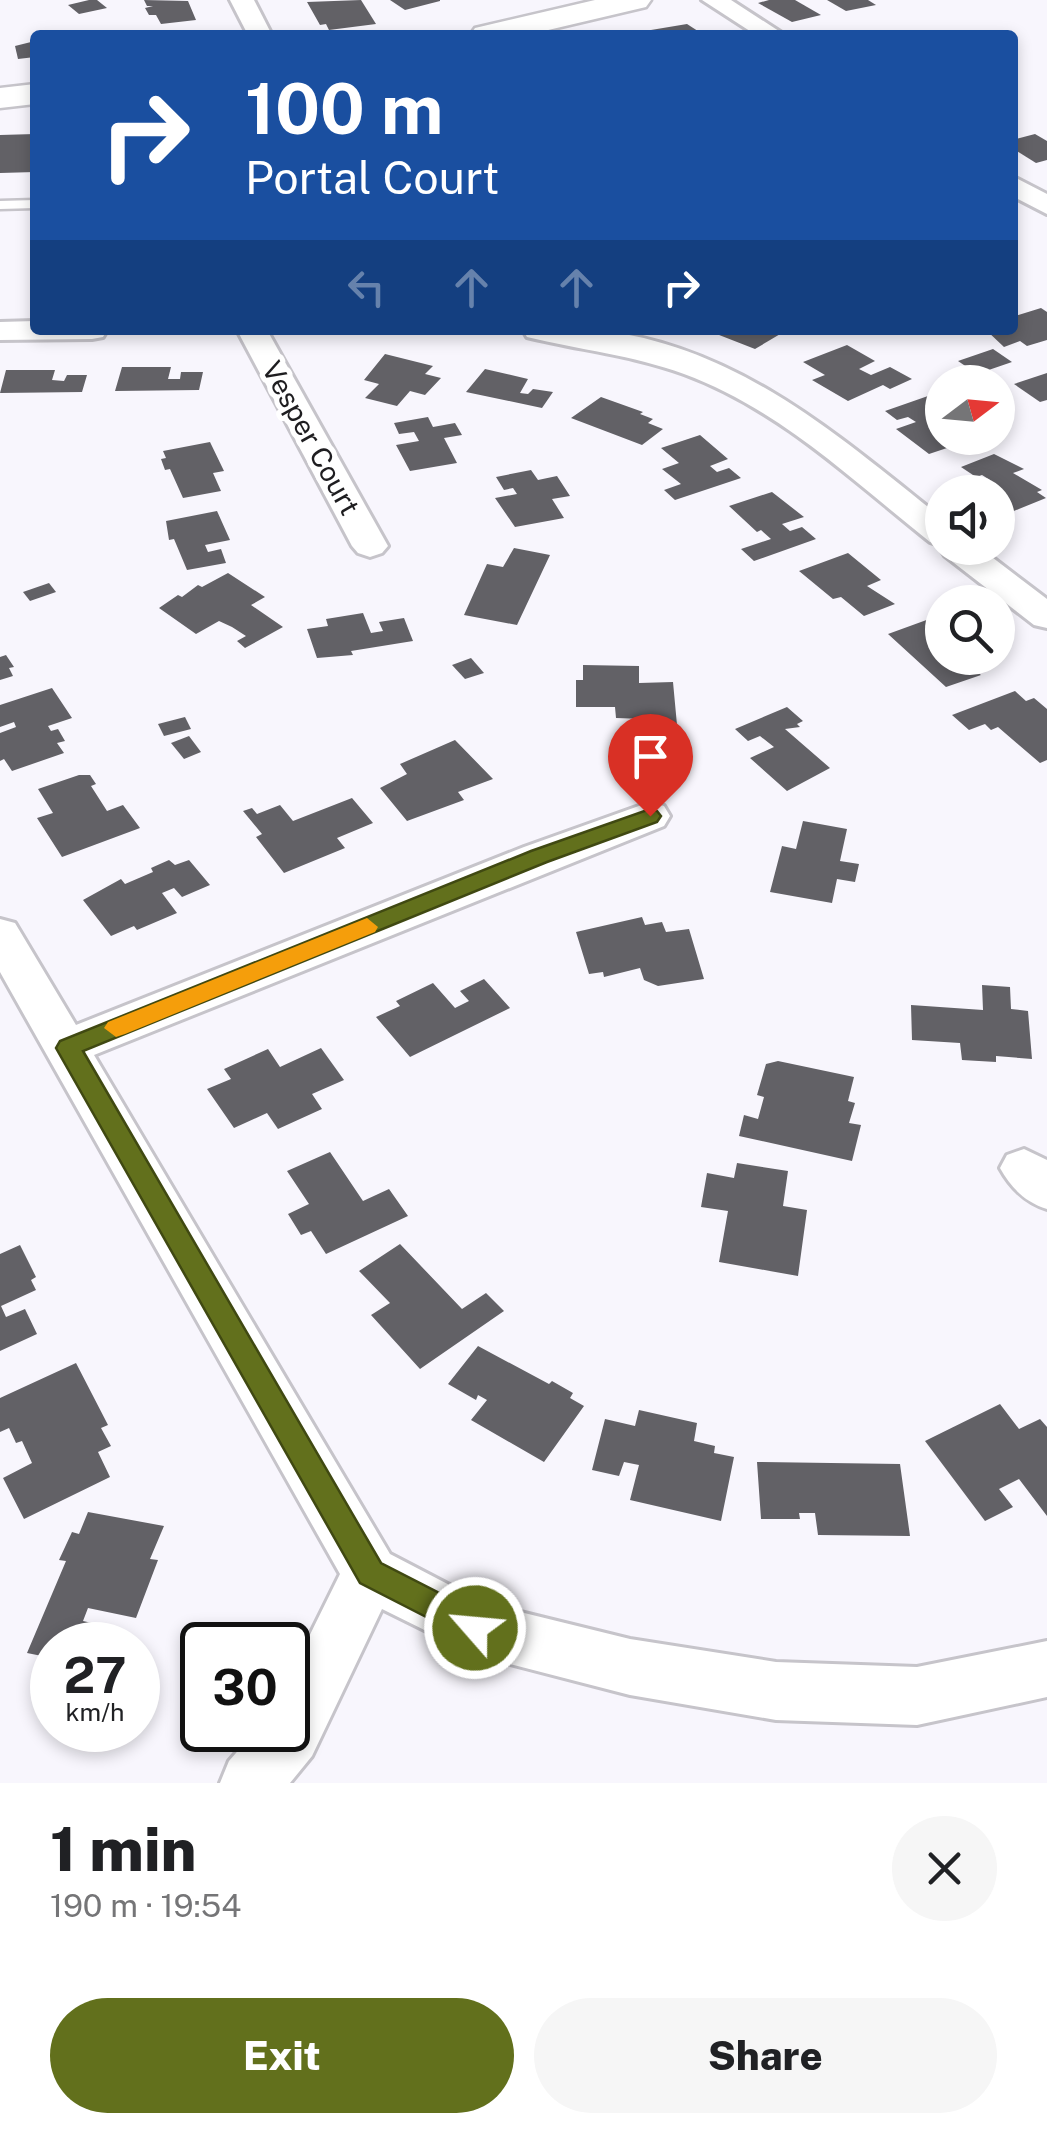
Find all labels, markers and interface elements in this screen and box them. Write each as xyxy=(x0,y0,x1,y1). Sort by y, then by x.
text: 100 m xyxy=(245,67,443,150)
icon: right xyxy=(80,70,210,200)
text: Portal Court xyxy=(245,151,500,204)
icon: left xyxy=(339,260,394,315)
icon: ahead xyxy=(444,260,499,315)
icon: ahead xyxy=(549,260,604,315)
icon: right xyxy=(654,260,709,315)
street label: Vesper Court xyxy=(256,355,367,520)
north arrow xyxy=(925,365,1015,455)
map controls xyxy=(925,365,1015,675)
button: sound xyxy=(925,475,1015,565)
button: search xyxy=(925,585,1015,675)
pin xyxy=(608,714,693,817)
icon: arrive xyxy=(623,729,678,784)
position arrow xyxy=(423,1576,527,1680)
speed limit sign: 30 xyxy=(180,1622,310,1752)
text: 27 xyxy=(63,1645,127,1704)
text: km/h xyxy=(66,1697,124,1727)
text: 1 min xyxy=(50,1814,197,1885)
button: close xyxy=(892,1816,997,1921)
text: 190 m · 19:54 xyxy=(50,1887,241,1924)
button: Exit xyxy=(50,1998,514,2113)
button: Share xyxy=(534,1998,997,2113)

